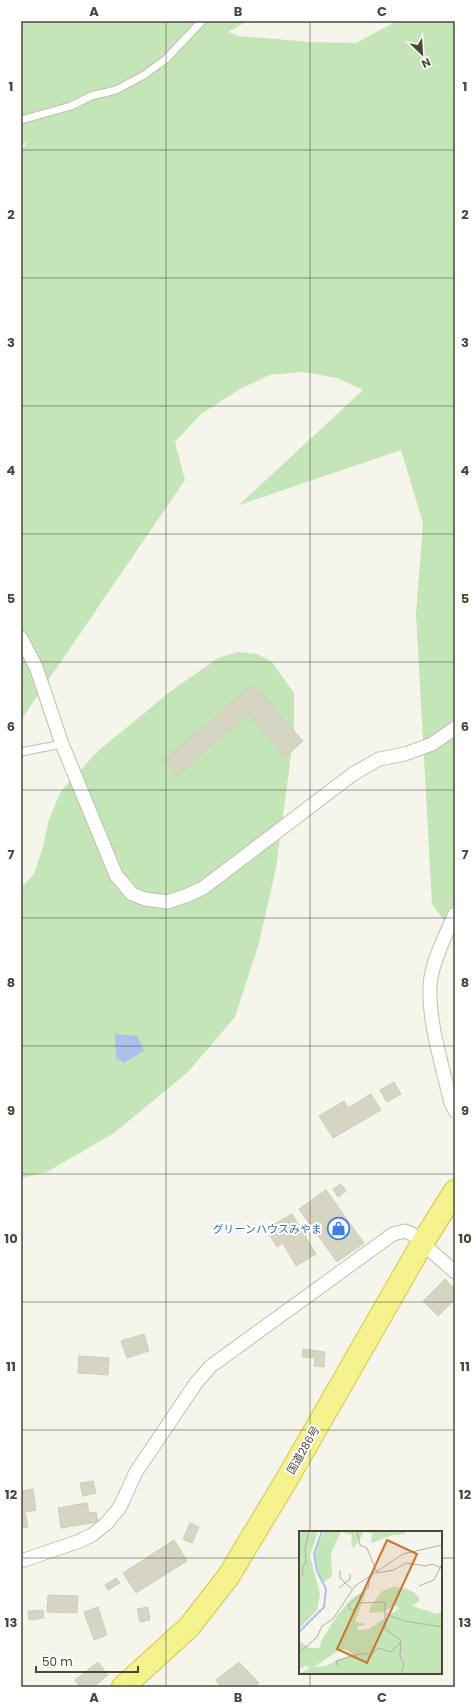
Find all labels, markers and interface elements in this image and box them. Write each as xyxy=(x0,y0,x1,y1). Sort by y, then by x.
text: A xyxy=(89,2,99,21)
text: B xyxy=(234,2,243,21)
text: C xyxy=(377,2,387,21)
north arrow xyxy=(402,34,442,74)
text: N xyxy=(419,54,433,72)
text: 1 xyxy=(9,77,13,96)
text: 1 xyxy=(463,77,467,96)
text: 2 xyxy=(7,205,15,224)
text: 2 xyxy=(461,205,469,224)
text: 3 xyxy=(7,333,15,352)
text: 3 xyxy=(461,333,469,352)
text: 4 xyxy=(7,461,16,480)
text: 4 xyxy=(461,461,470,480)
text: 5 xyxy=(7,589,15,608)
text: 5 xyxy=(461,589,469,608)
text: 6 xyxy=(7,717,15,736)
text: 6 xyxy=(461,717,469,736)
text: 7 xyxy=(8,845,15,864)
text: 7 xyxy=(462,845,469,864)
text: 8 xyxy=(7,973,15,992)
text: 8 xyxy=(461,973,469,992)
text: 9 xyxy=(7,1101,15,1120)
text: 9 xyxy=(461,1101,469,1120)
shop icon: グリーンハウスみやま xyxy=(325,1216,351,1242)
place label: グリーンハウスみやま xyxy=(213,1221,322,1237)
text: 10 xyxy=(4,1229,18,1248)
text: 10 xyxy=(458,1229,472,1248)
text: 11 xyxy=(6,1357,16,1376)
text: 11 xyxy=(460,1357,470,1376)
street label: 国道286号 xyxy=(283,1423,323,1477)
text: 12 xyxy=(5,1485,18,1504)
text: 12 xyxy=(459,1485,472,1504)
inset map xyxy=(299,1531,442,1674)
text: 13 xyxy=(5,1613,18,1632)
text: 13 xyxy=(459,1613,472,1632)
scale bar xyxy=(36,1648,138,1674)
text: 50 m xyxy=(42,1653,73,1670)
text: A xyxy=(89,1688,99,1707)
text: B xyxy=(234,1688,243,1707)
text: C xyxy=(377,1688,387,1707)

